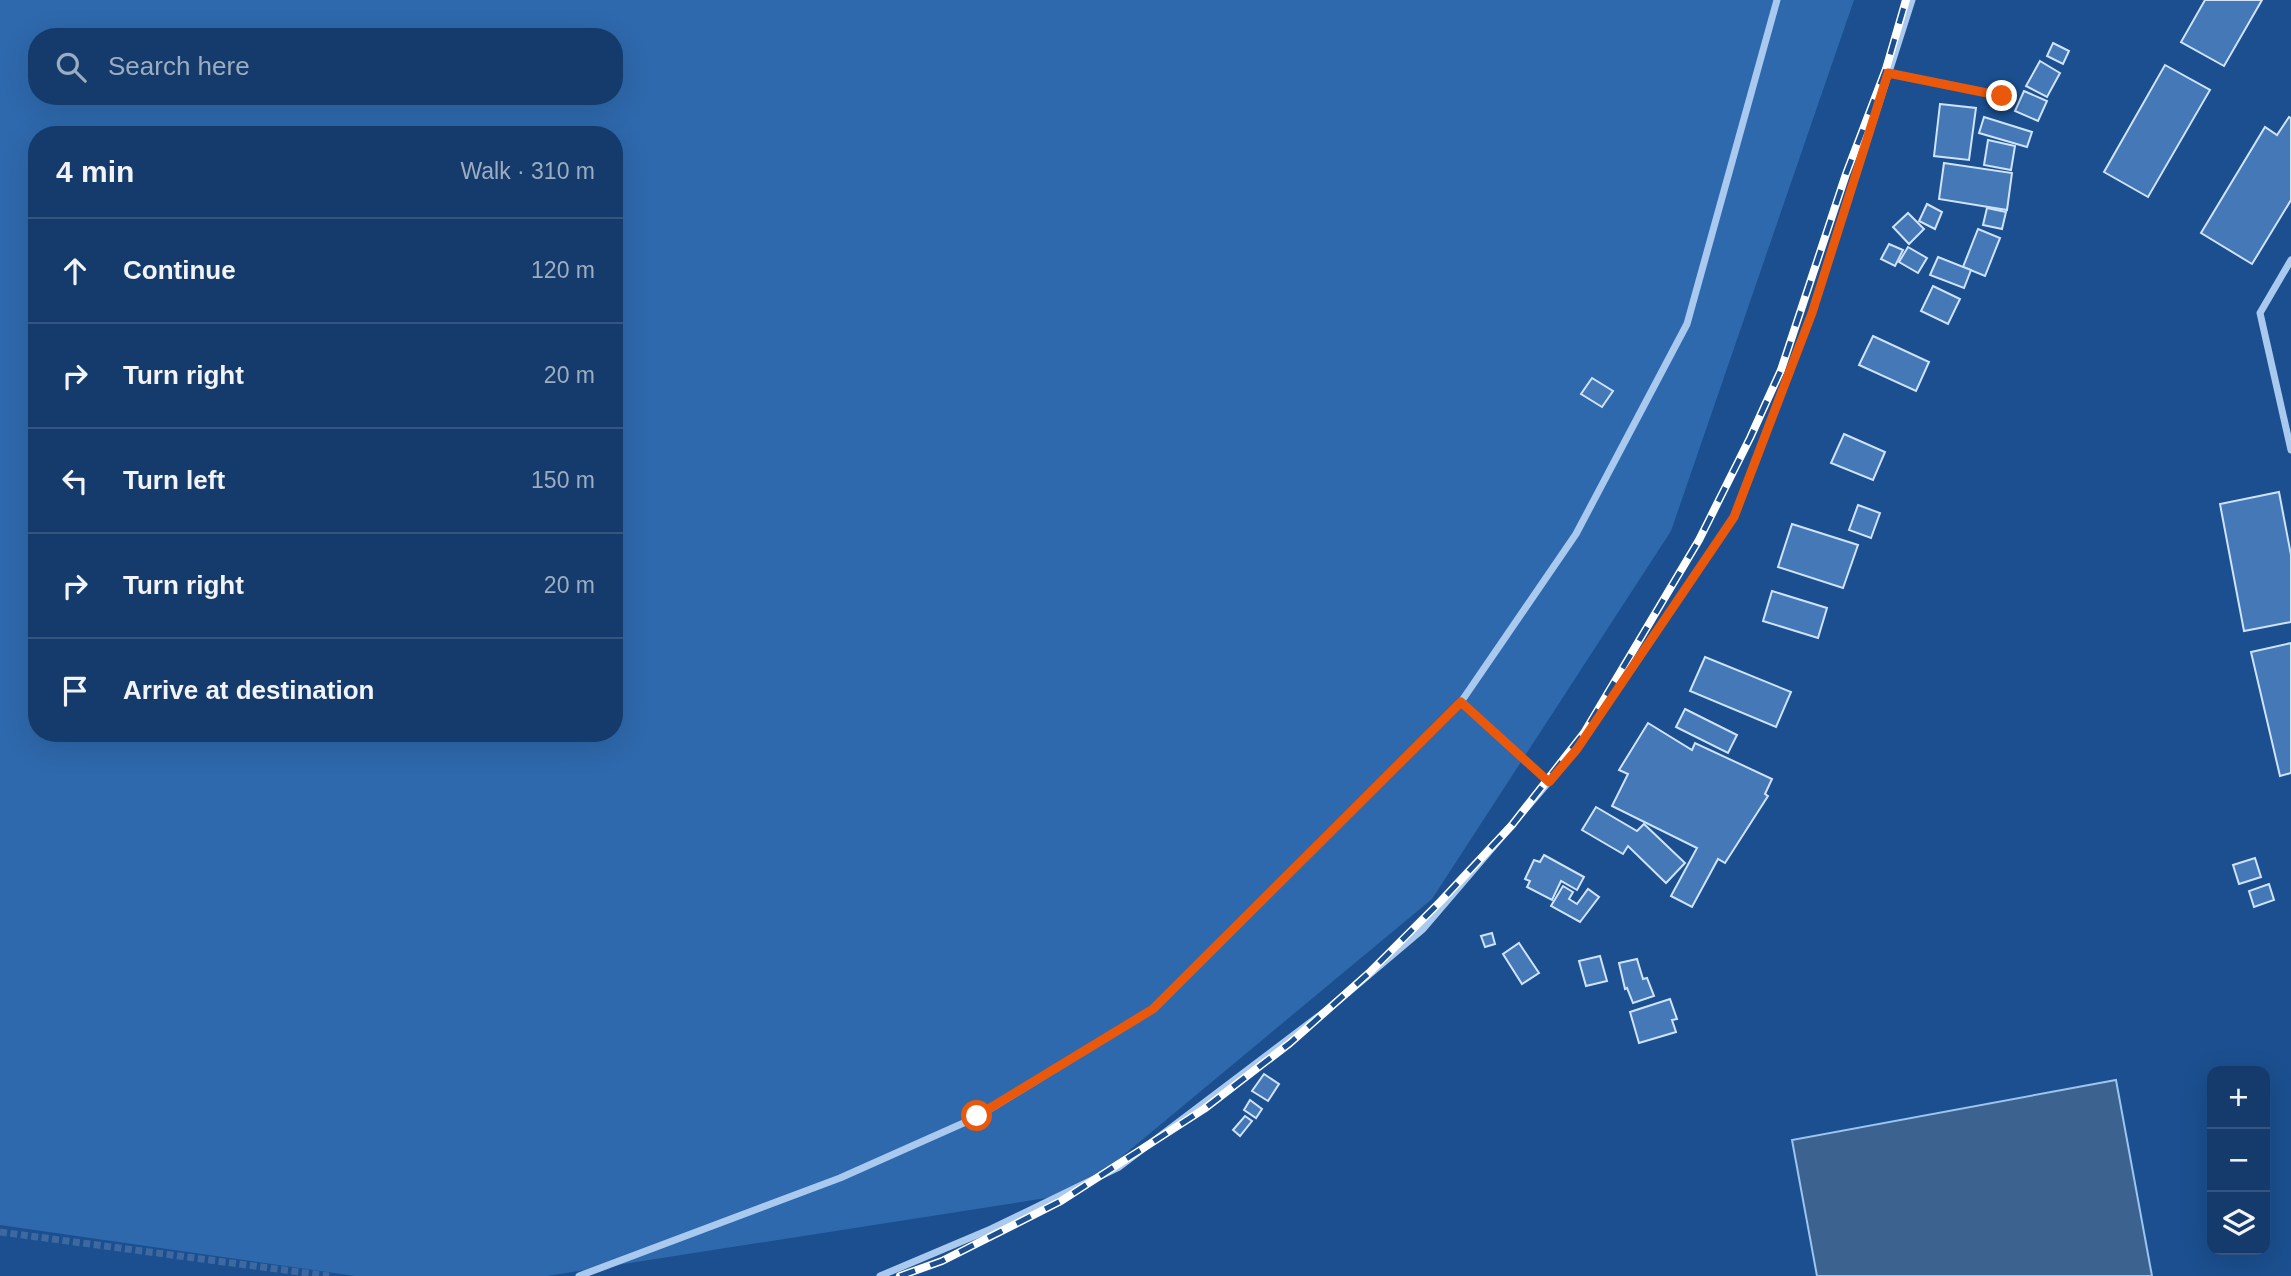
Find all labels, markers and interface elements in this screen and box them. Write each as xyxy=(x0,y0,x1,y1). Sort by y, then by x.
search box xyxy=(28,28,623,105)
icon: search xyxy=(52,48,90,86)
text: Search here xyxy=(108,51,250,81)
route end xyxy=(1986,80,2017,111)
text: 4 min xyxy=(56,155,134,188)
text: Walk · 310 m xyxy=(460,158,595,184)
icon: ahead xyxy=(56,252,94,290)
text: Continue xyxy=(123,255,236,285)
text: 120 m xyxy=(531,257,595,283)
icon: right xyxy=(56,357,94,395)
text: Turn right xyxy=(123,360,244,390)
text: 20 m xyxy=(544,362,595,388)
icon: left xyxy=(56,462,94,500)
text: Turn left xyxy=(123,465,225,495)
text: 150 m xyxy=(531,467,595,493)
icon: right xyxy=(56,567,94,605)
text: Turn right xyxy=(123,570,244,600)
text: 20 m xyxy=(544,572,595,598)
icon: arrive xyxy=(56,672,94,710)
text: Arrive at destination xyxy=(123,675,374,705)
map controls xyxy=(2207,1066,2270,1255)
button: + xyxy=(2207,1066,2270,1129)
route start xyxy=(961,1100,992,1131)
button: − xyxy=(2207,1129,2270,1192)
button: layers xyxy=(2207,1192,2270,1255)

